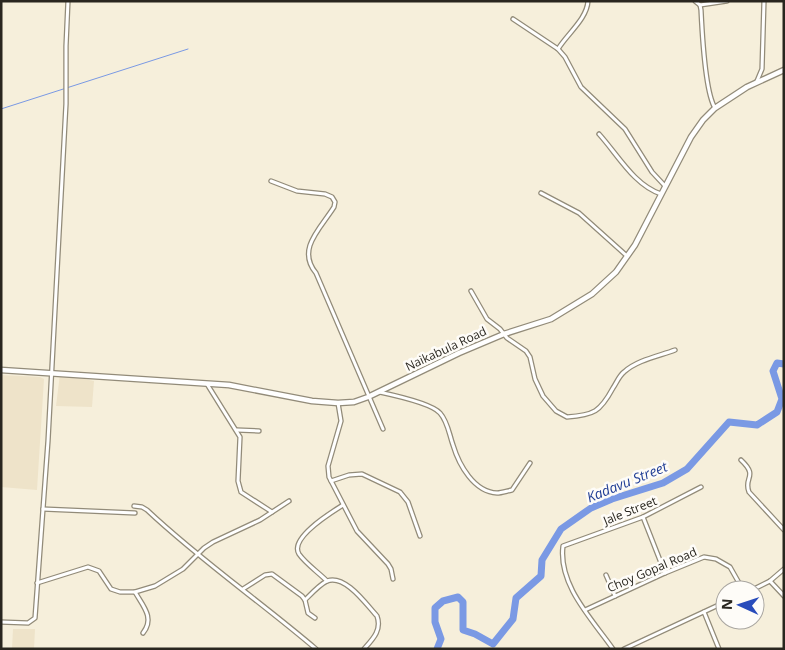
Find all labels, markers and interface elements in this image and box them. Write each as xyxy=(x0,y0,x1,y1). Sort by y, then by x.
street label: Naikabula Road xyxy=(402,322,489,375)
water label: Kadavu Street xyxy=(584,456,671,506)
street label: Jale Street xyxy=(600,492,659,529)
street label: Choy Gopal Road xyxy=(604,543,699,596)
north arrow xyxy=(715,580,765,630)
text: N xyxy=(717,598,736,610)

